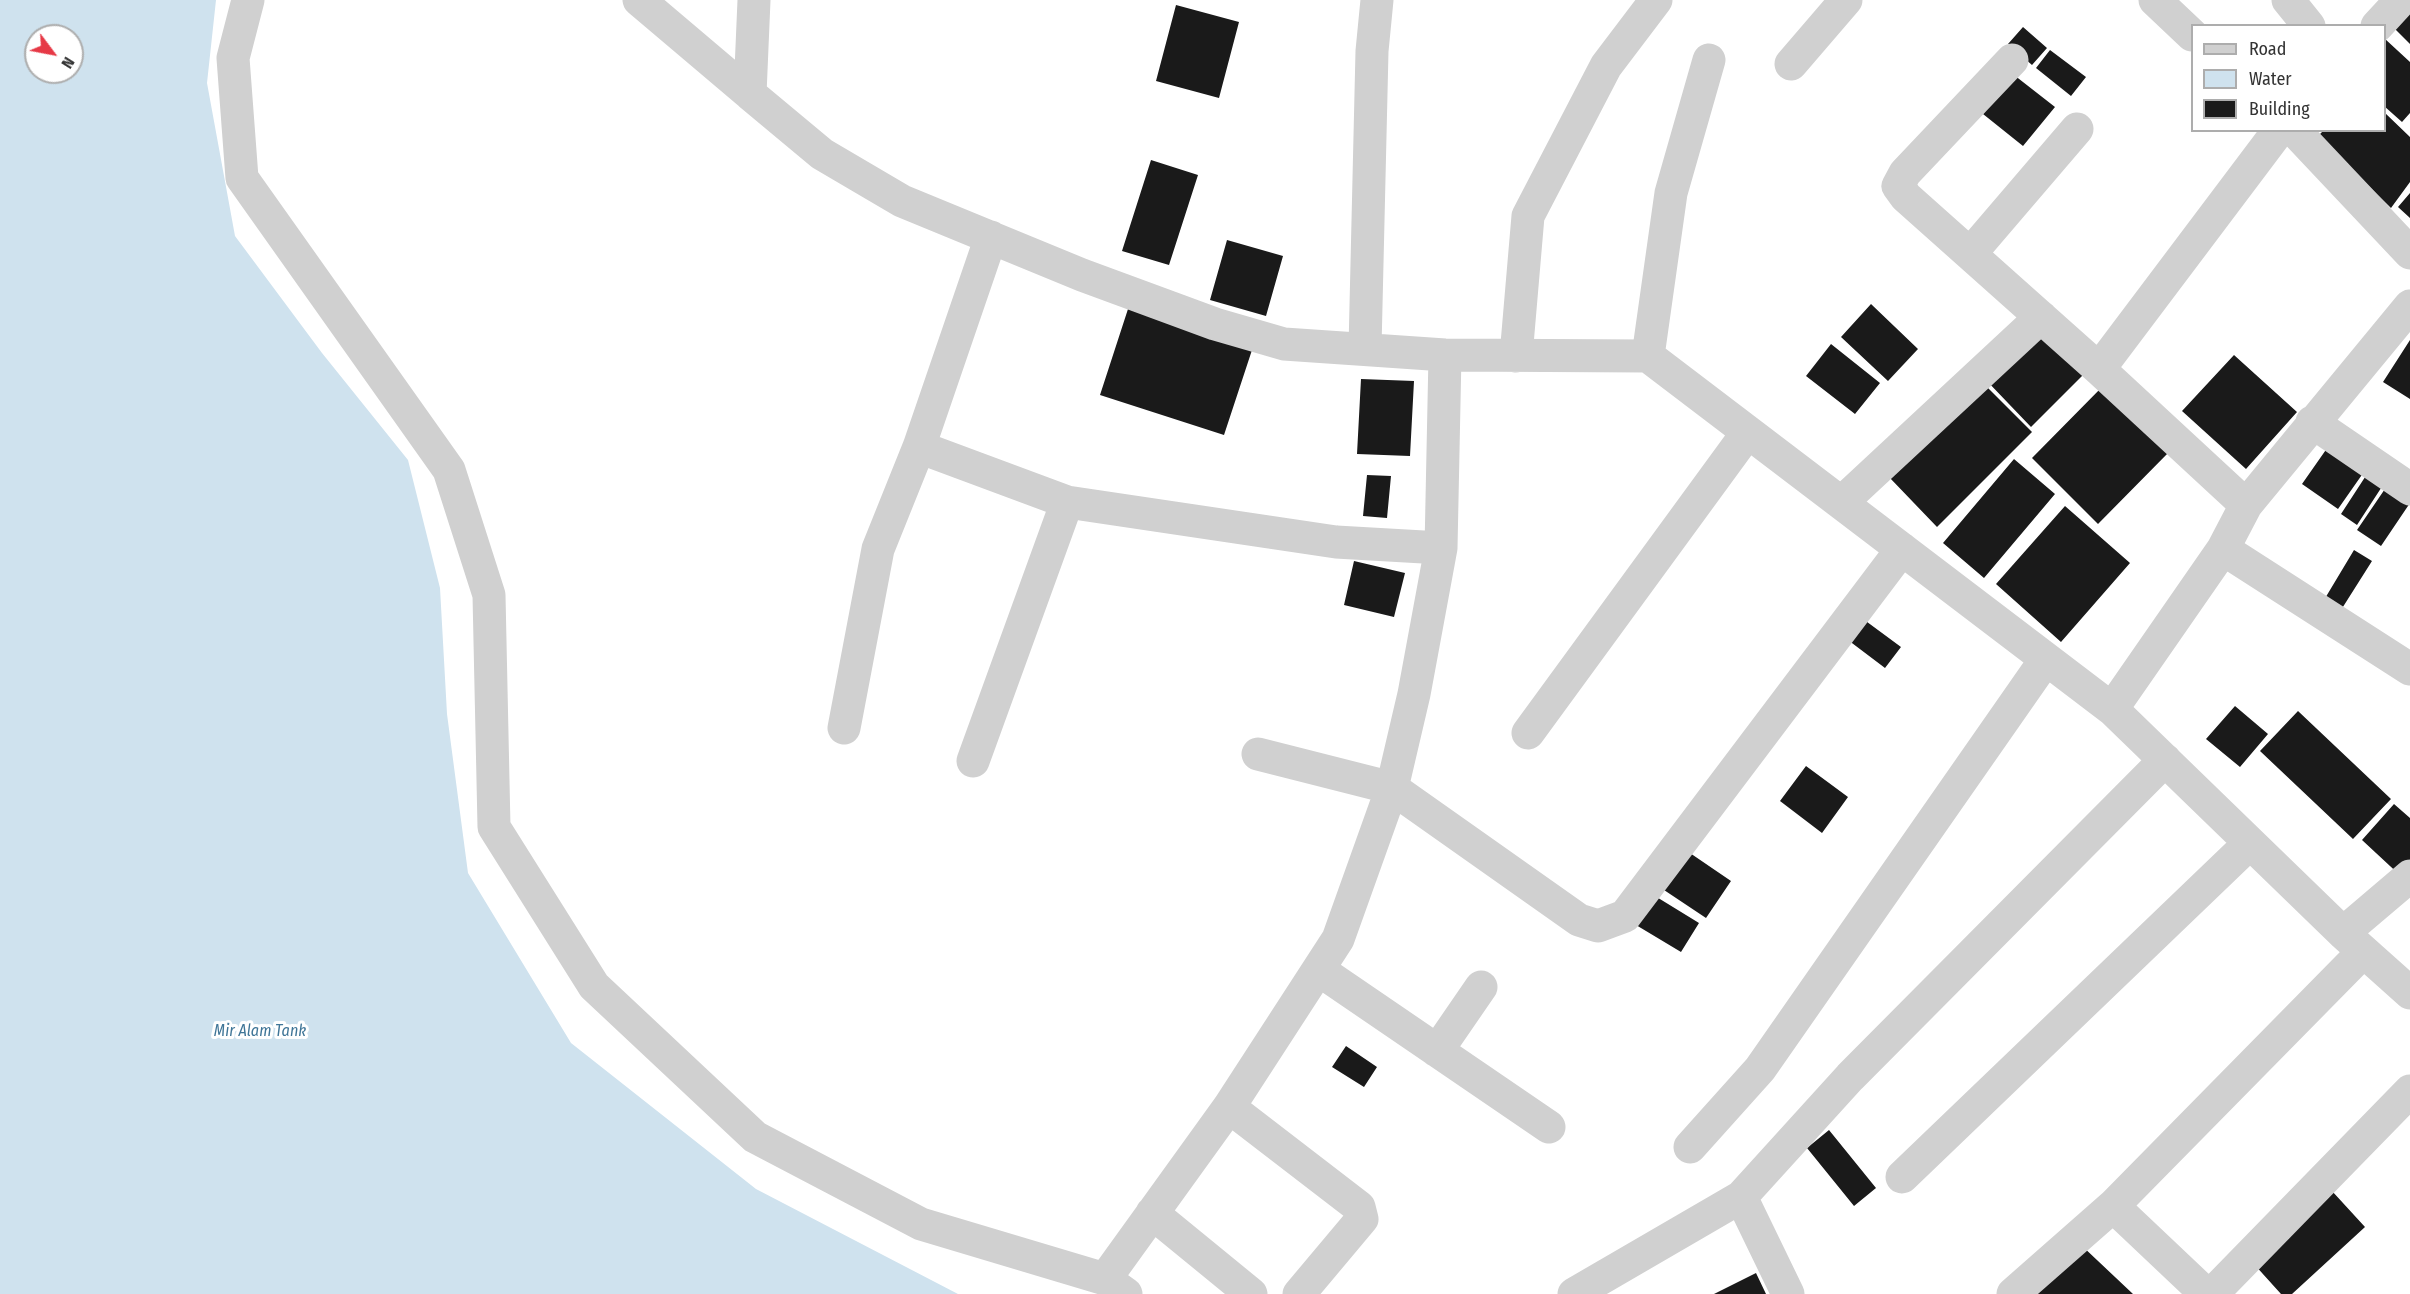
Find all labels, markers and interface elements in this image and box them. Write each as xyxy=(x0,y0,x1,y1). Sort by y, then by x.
north arrow xyxy=(24,24,84,84)
legend xyxy=(2191,24,2386,132)
text: Road xyxy=(2249,38,2286,60)
text: N xyxy=(57,54,79,72)
text: Water xyxy=(2249,68,2292,90)
text: Building xyxy=(2249,98,2310,120)
water label: Mir Alam Tank xyxy=(214,1022,306,1042)

